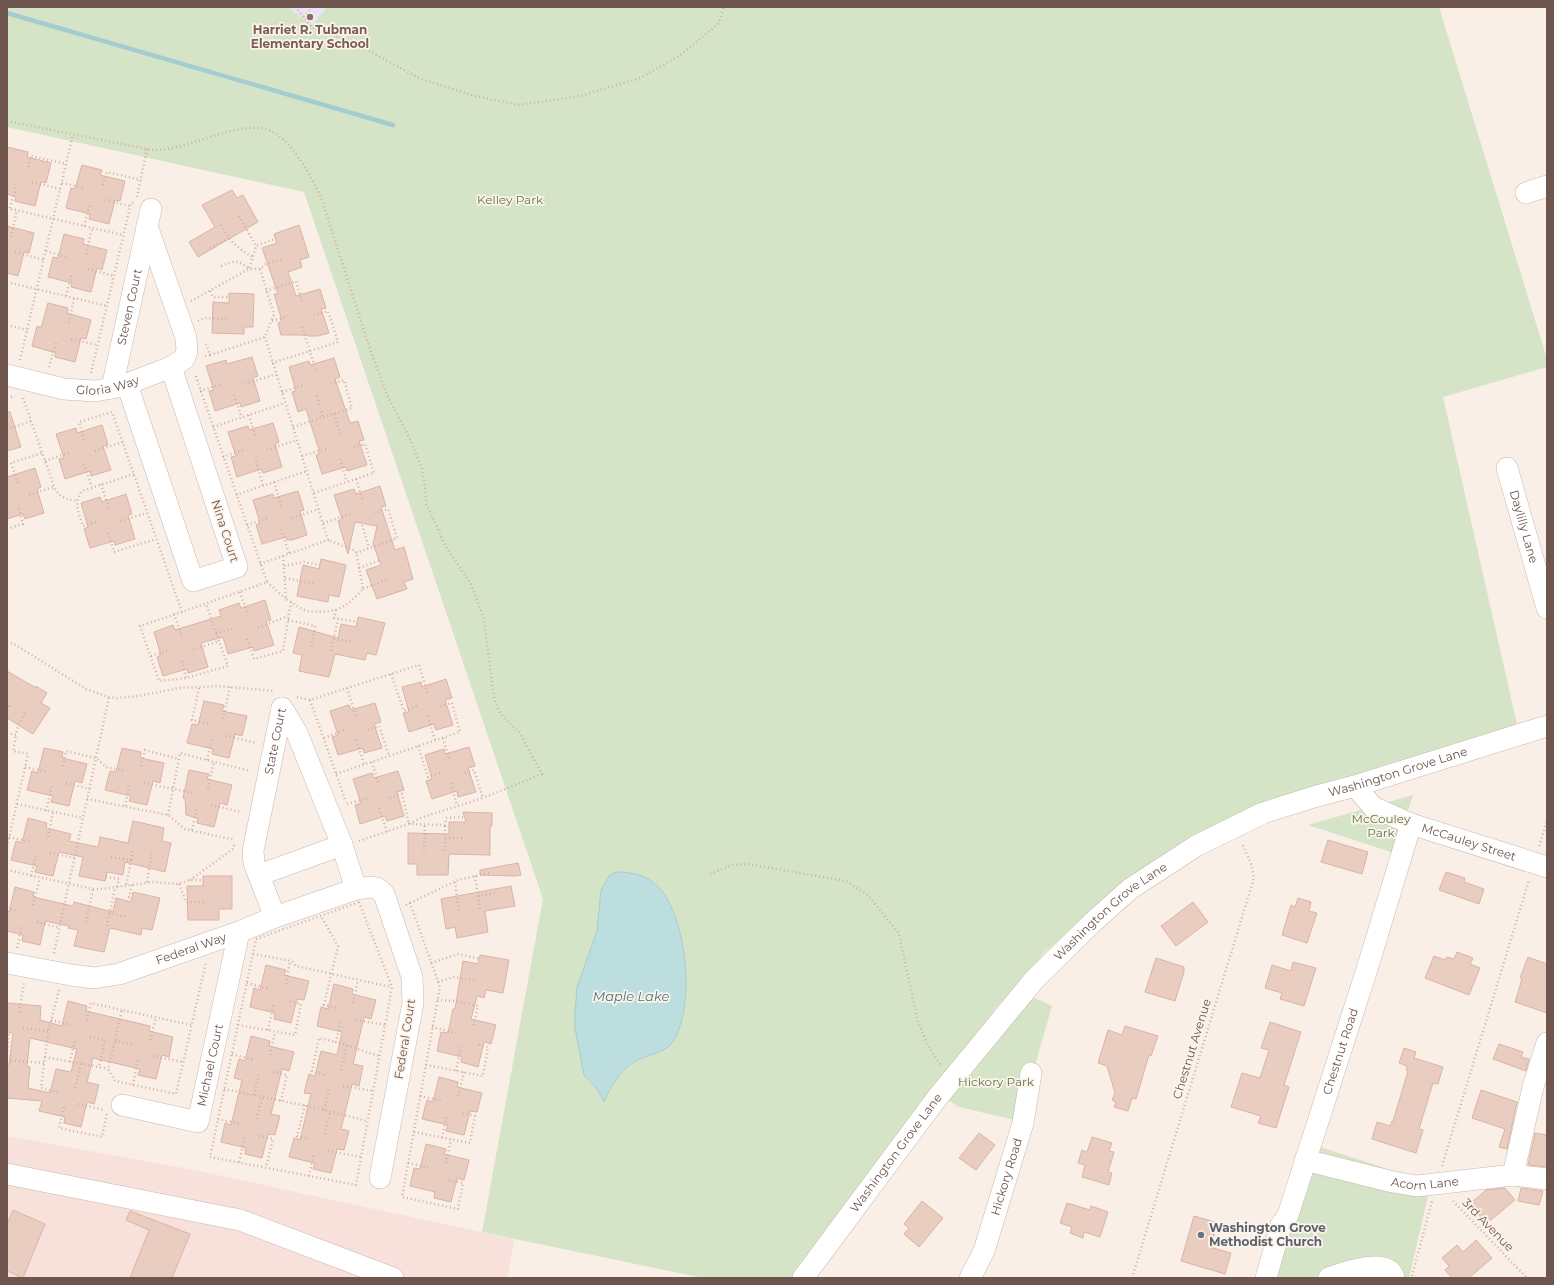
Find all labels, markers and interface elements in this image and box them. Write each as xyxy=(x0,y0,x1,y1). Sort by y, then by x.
marker: Harriet R. Tubman Elementary School xyxy=(305,12,315,22)
place label: Harriet R. Tubman Elementary School xyxy=(251,22,369,51)
park label: Kelley Park xyxy=(477,192,544,207)
street label: Steven Court xyxy=(114,267,145,346)
street label: Gloria Way xyxy=(76,372,142,398)
street label: Daylilly Lane xyxy=(1507,488,1542,565)
street label: Nina Court xyxy=(208,498,243,564)
street label: State Court xyxy=(261,706,289,776)
street label: Washington Grove Lane xyxy=(1327,743,1469,800)
park label: McCouley Park xyxy=(1352,811,1411,840)
street label: McCauley Street xyxy=(1420,820,1518,864)
street label: Washington Grove Lane xyxy=(1050,859,1170,964)
street label: Federal Way xyxy=(154,929,229,968)
water label: Maple Lake xyxy=(593,988,669,1004)
street label: Federal Court xyxy=(391,997,418,1080)
street label: Chestnut Avenue xyxy=(1169,997,1214,1101)
street label: Chestnut Road xyxy=(1319,1006,1361,1097)
street label: Michael Court xyxy=(194,1022,226,1108)
park label: Hickory Park xyxy=(958,1074,1035,1089)
street label: Washington Grove Lane xyxy=(847,1090,945,1215)
street label: Hickory Road xyxy=(987,1136,1025,1217)
street label: Acorn Lane xyxy=(1390,1173,1460,1193)
street label: 3rd Avenue xyxy=(1459,1195,1517,1254)
place label: Washington Grove Methodist Church xyxy=(1209,1220,1326,1249)
marker: Washington Grove Methodist Church xyxy=(1196,1230,1206,1240)

